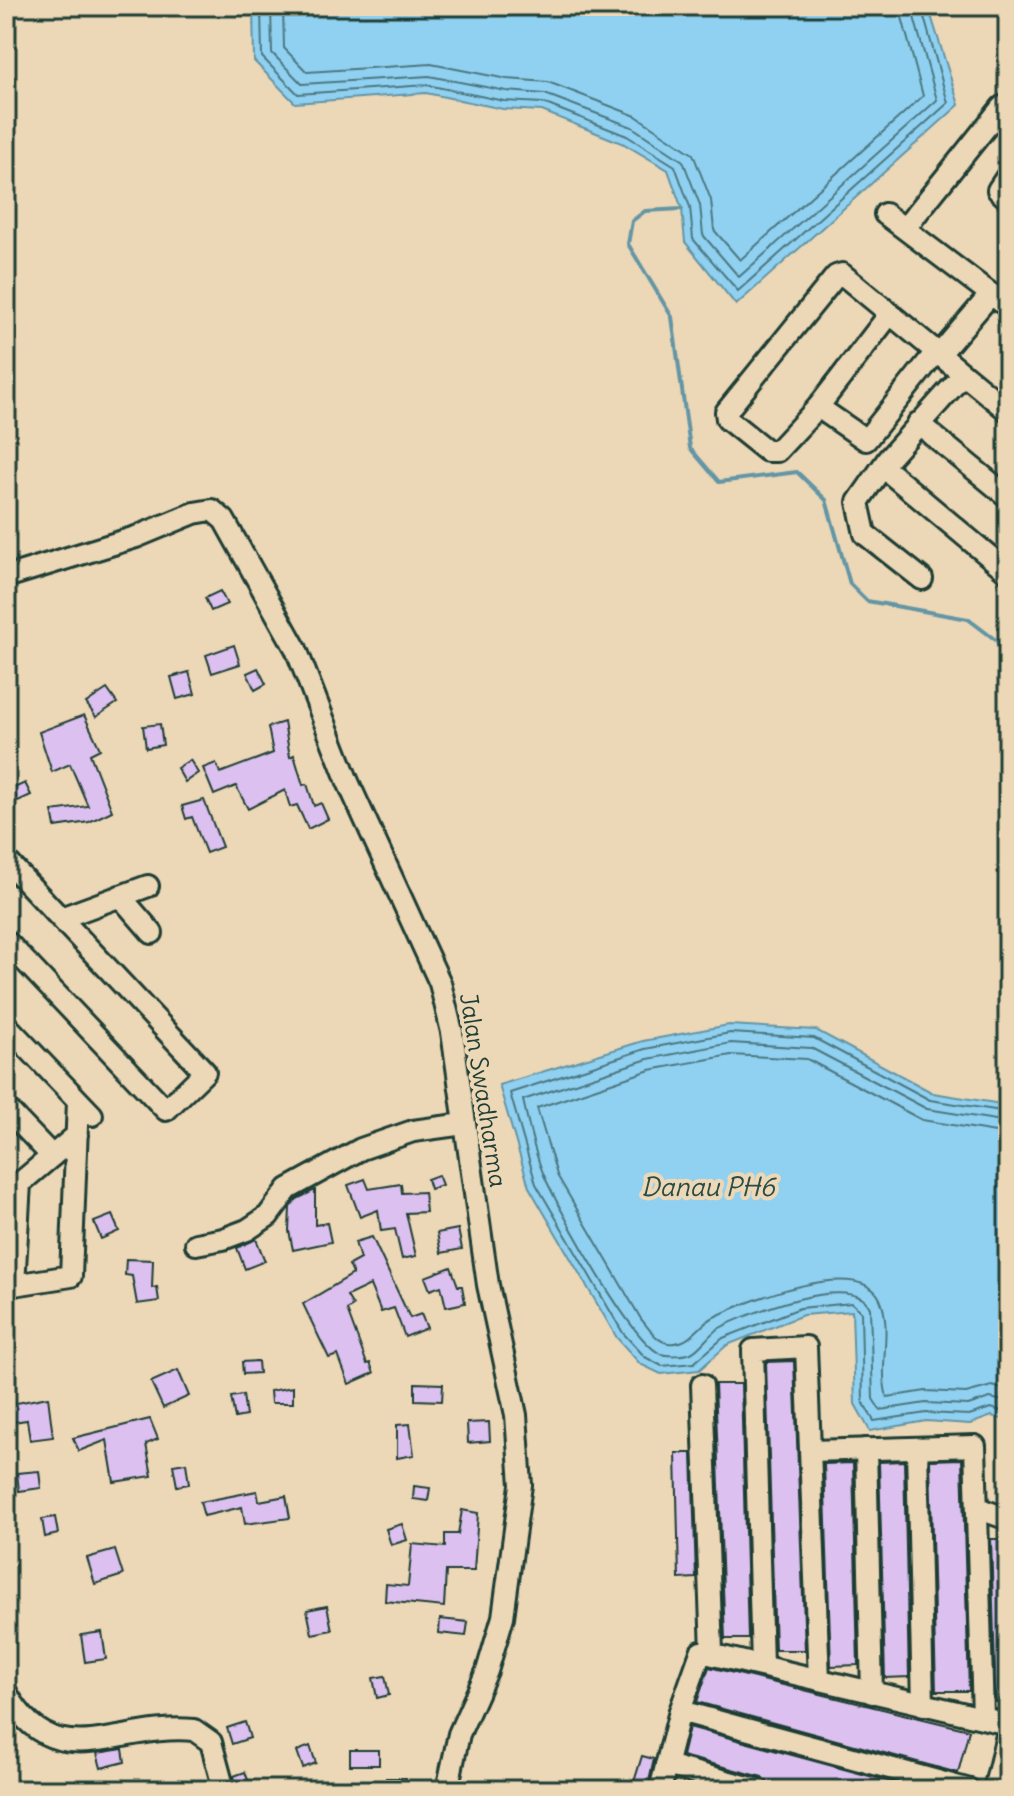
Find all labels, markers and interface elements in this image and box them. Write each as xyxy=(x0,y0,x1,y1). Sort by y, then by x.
street label: Jalan Swadharma xyxy=(454,991,514,1189)
water label: Danau PH6 xyxy=(641,1170,778,1203)

